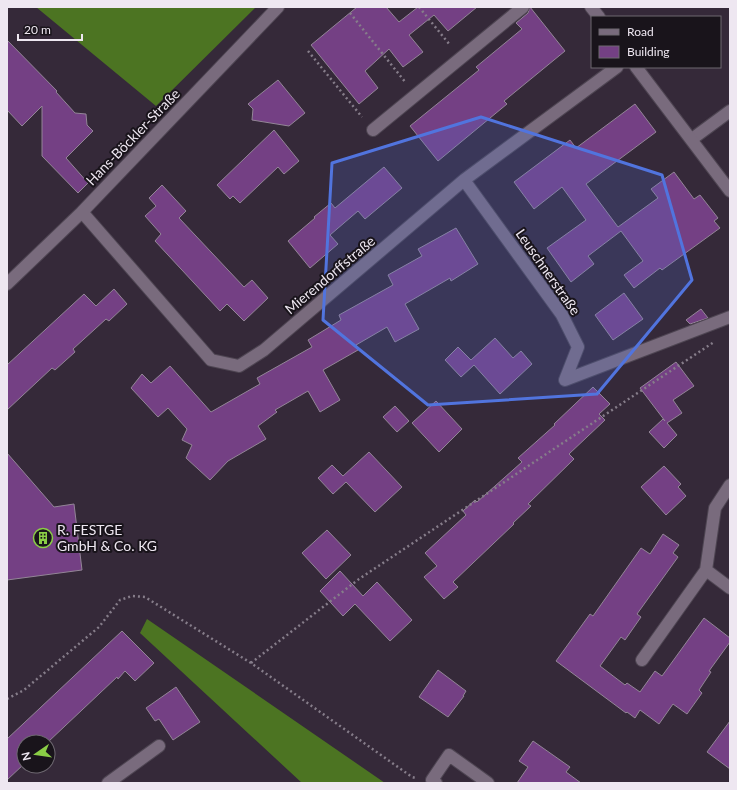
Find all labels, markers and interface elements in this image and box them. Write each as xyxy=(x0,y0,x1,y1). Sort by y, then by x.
scale bar xyxy=(18,16,82,42)
legend xyxy=(591,16,721,68)
text: 20 m xyxy=(24,22,51,37)
text: Road xyxy=(627,24,654,39)
text: Building xyxy=(627,44,670,59)
street label: Hans-Böckler-Straße xyxy=(82,85,183,188)
street label: Leuschnerstraße xyxy=(512,225,584,318)
street label: Mierendorffstraße xyxy=(281,232,378,317)
place label: R. FESTGE GmbH & Co. KG xyxy=(57,521,157,554)
building icon: R. FESTGE GmbH & Co. KG xyxy=(32,527,54,549)
north arrow xyxy=(16,734,56,774)
text: N xyxy=(18,751,33,762)

